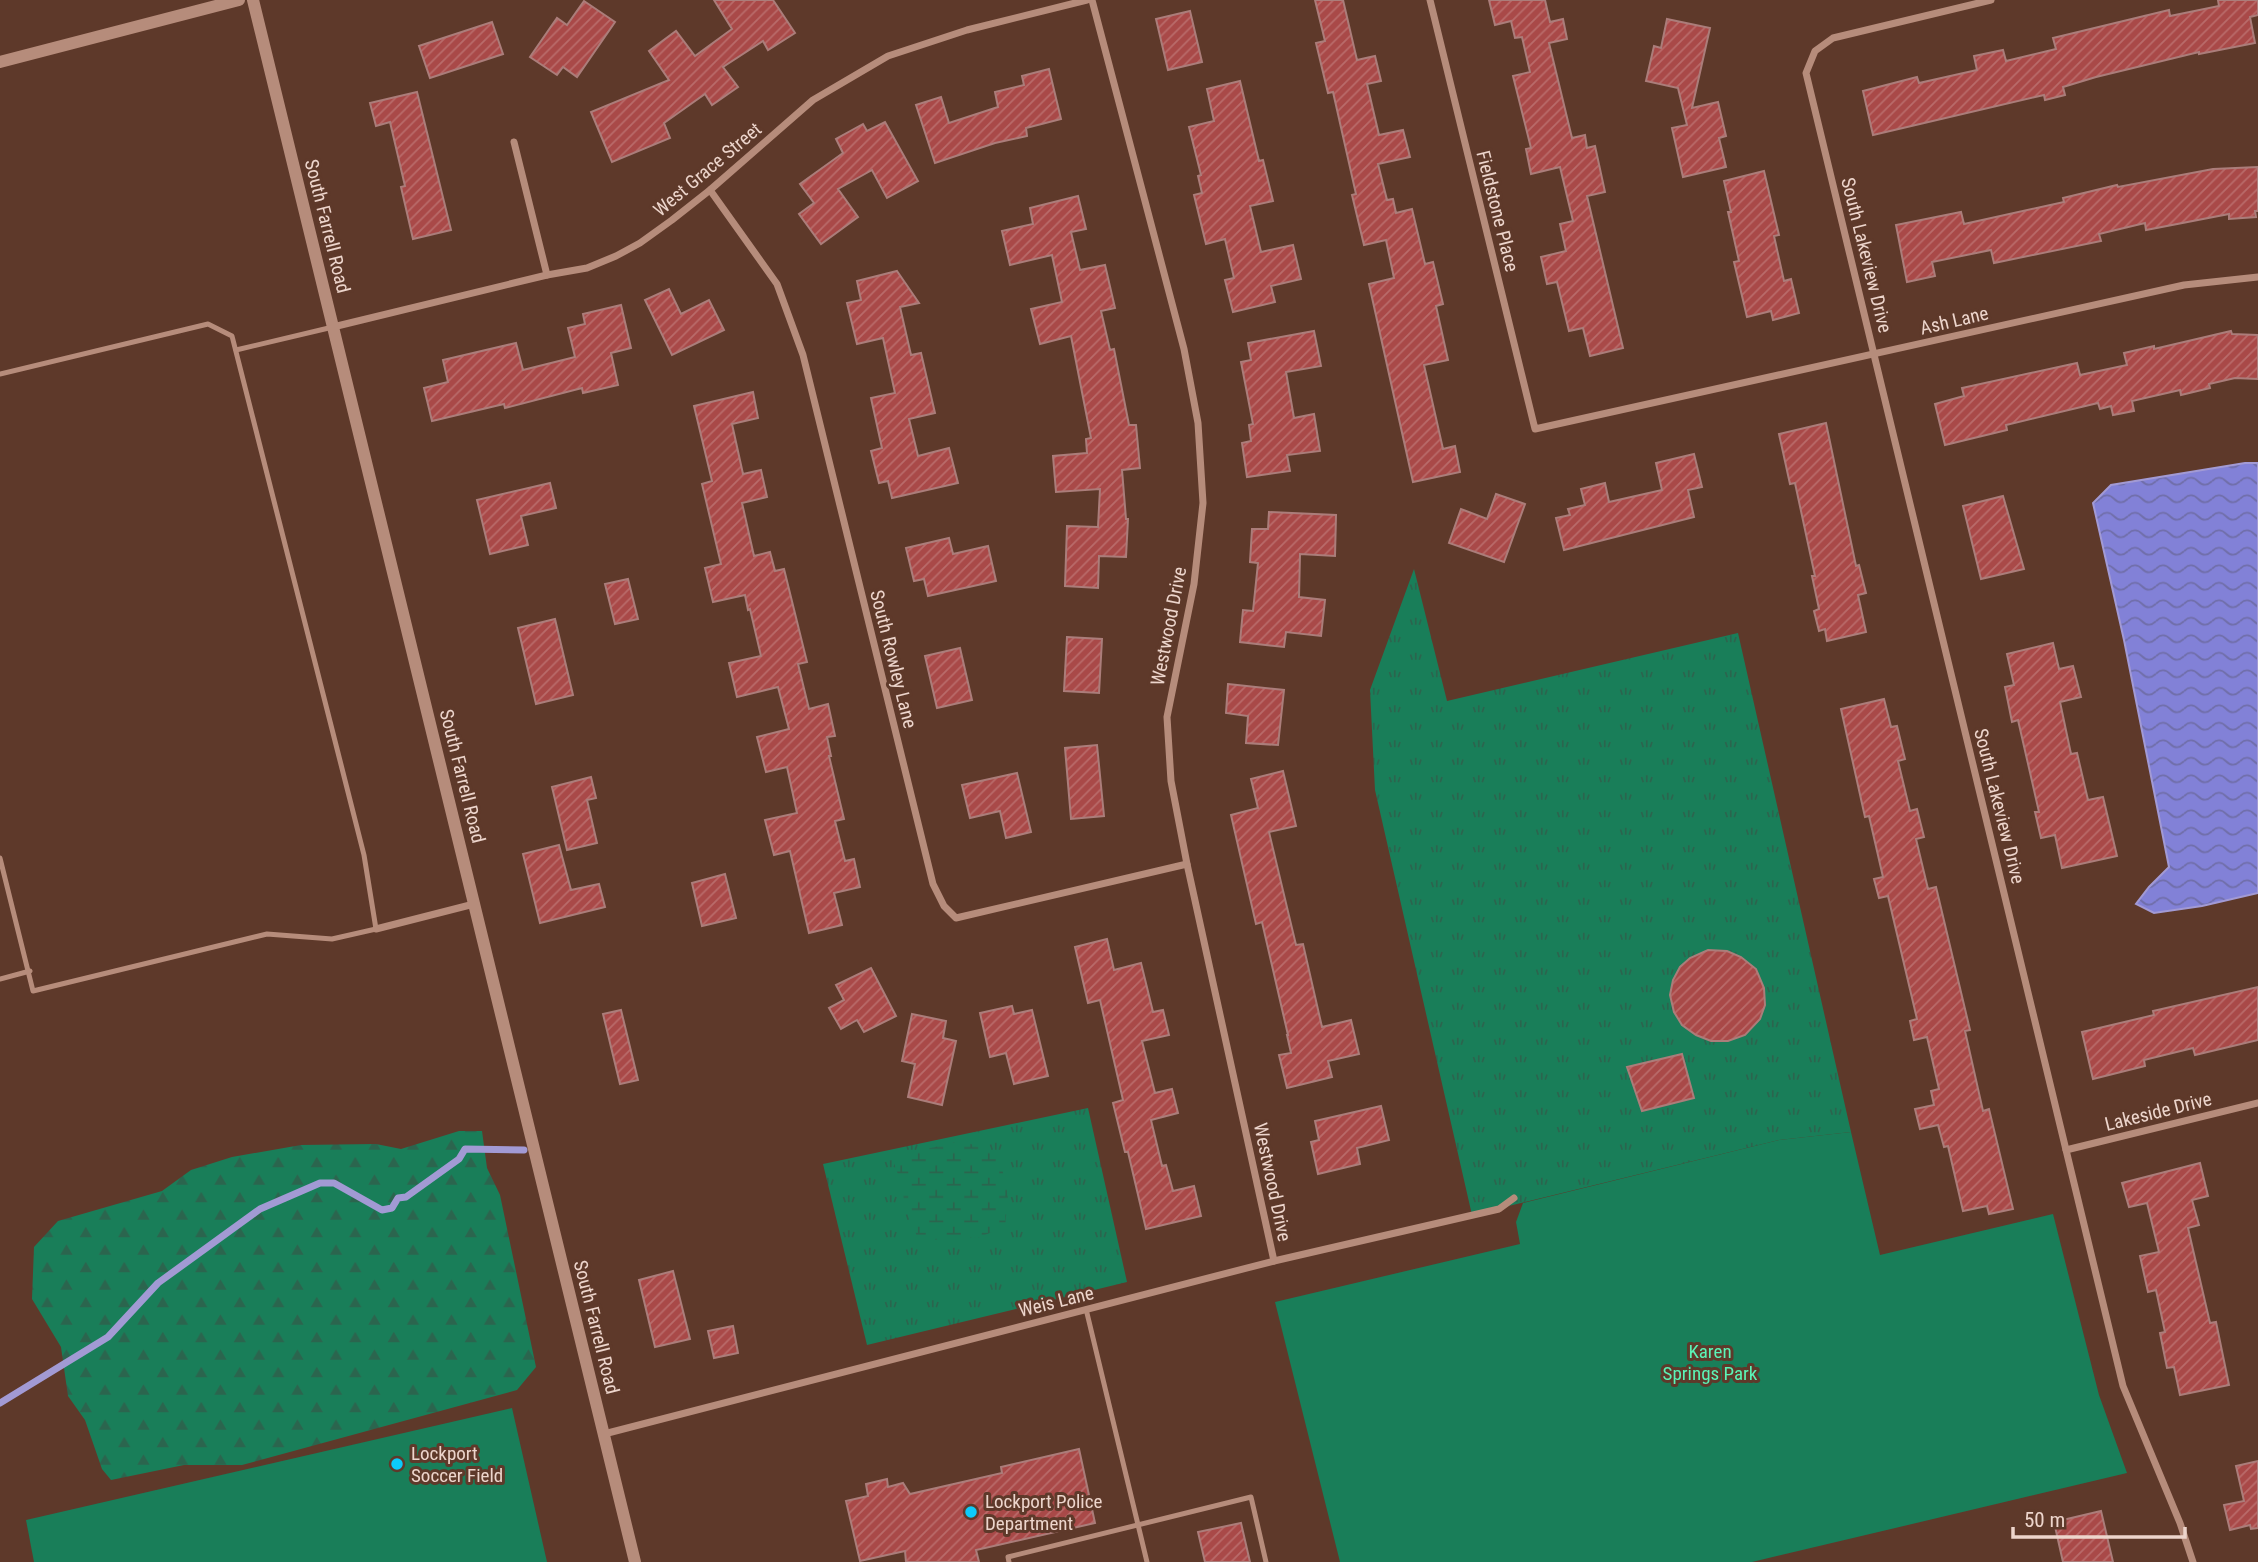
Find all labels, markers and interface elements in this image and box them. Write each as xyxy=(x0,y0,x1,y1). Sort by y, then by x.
street label: West Grace Street xyxy=(649,117,766,221)
street label: Fieldstone Place xyxy=(1471,148,1524,274)
street label: South Farrell Road xyxy=(300,157,355,295)
street label: South Lakeview Drive xyxy=(1836,175,1897,335)
street label: Ash Lane xyxy=(1918,301,1991,339)
street label: Westwood Drive xyxy=(1146,565,1191,687)
street label: South Rowley Lane xyxy=(865,588,922,731)
street label: South Farrell Road xyxy=(435,707,490,845)
street label: South Lakeview Drive xyxy=(1969,726,2030,886)
street label: Lakeside Drive xyxy=(2102,1087,2214,1136)
street label: Westwood Drive xyxy=(1249,1121,1296,1244)
street label: South Farrell Road xyxy=(569,1258,624,1396)
street label: Weis Lane xyxy=(1016,1281,1096,1322)
park label: Karen Springs Park xyxy=(1663,1340,1758,1385)
place label: Lockport Soccer Field xyxy=(411,1442,503,1487)
marker: Lockport Soccer Field xyxy=(389,1456,405,1472)
place label: Lockport Police Department xyxy=(985,1490,1102,1535)
scale bar xyxy=(2013,1496,2184,1540)
marker: Lockport Police Department xyxy=(963,1504,979,1520)
text: 50 m xyxy=(2024,1508,2065,1532)

